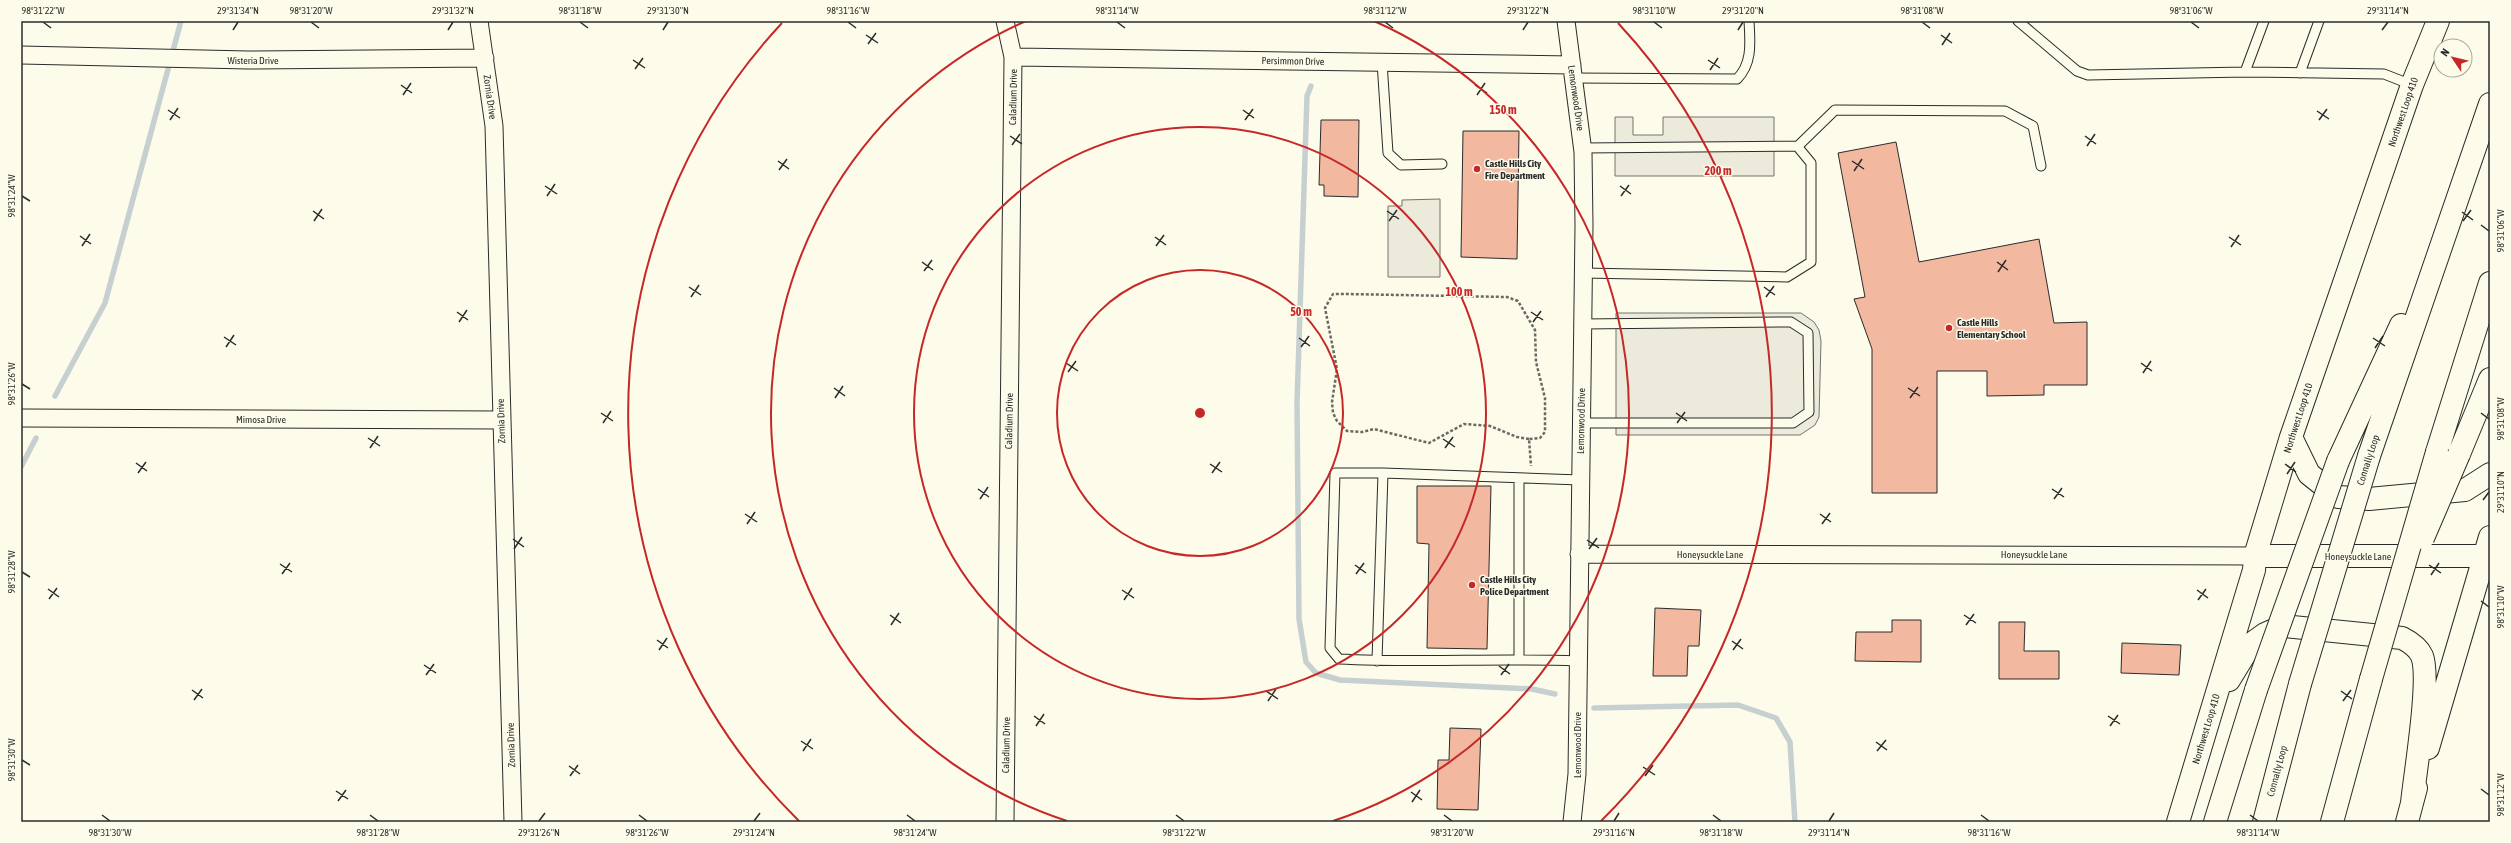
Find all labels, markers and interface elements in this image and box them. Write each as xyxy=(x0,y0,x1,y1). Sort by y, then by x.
text: 98°31'22"W xyxy=(21,5,65,16)
text: 29°31'34"N xyxy=(217,5,259,16)
text: 98°31'20"W xyxy=(289,5,333,16)
text: 29°31'32"N xyxy=(432,5,474,16)
text: 98°31'18"W xyxy=(558,5,602,16)
text: 29°31'30"N xyxy=(647,5,689,16)
text: 98°31'16"W xyxy=(826,5,870,16)
text: 98°31'14"W xyxy=(1095,5,1139,16)
text: 98°31'12"W xyxy=(1363,5,1407,16)
text: 29°31'22"N xyxy=(1507,5,1549,16)
text: 98°31'10"W xyxy=(1632,5,1676,16)
text: 29°31'20"N xyxy=(1722,5,1764,16)
text: 98°31'08"W xyxy=(1900,5,1944,16)
text: 98°31'06"W xyxy=(2169,5,2213,16)
text: 29°31'14"N xyxy=(2367,5,2409,16)
north arrow xyxy=(2433,38,2473,78)
text: N xyxy=(2438,46,2452,58)
street label: Wisteria Drive xyxy=(227,55,279,66)
street label: Persimmon Drive xyxy=(1261,55,1325,67)
street label: Lemonwood Drive xyxy=(1566,65,1586,132)
street label: Caladium Drive xyxy=(1007,68,1019,125)
street label: Zornia Drive xyxy=(481,74,499,120)
street label: Northwest Loop 410 xyxy=(2386,75,2420,148)
text: 150 m xyxy=(1489,103,1517,117)
place label: Castle Hills City Fire Department xyxy=(1485,158,1545,181)
marker: Castle Hills City Fire Department xyxy=(1472,164,1482,174)
text: 200 m xyxy=(1704,164,1732,178)
text: 98°31'24"W xyxy=(6,174,17,218)
text: 98°31'06"W xyxy=(2495,209,2506,253)
text: 100 m xyxy=(1445,285,1473,299)
text: 50 m xyxy=(1290,305,1312,319)
place label: Castle Hills Elementary School xyxy=(1957,317,2026,340)
marker: Castle Hills Elementary School xyxy=(1944,323,1954,333)
text: 98°31'26"W xyxy=(6,362,17,406)
street label: Northwest Loop 410 xyxy=(2282,381,2315,454)
street label: Lemonwood Drive xyxy=(1575,387,1587,454)
street label: Caladium Drive xyxy=(1003,392,1015,449)
text: 98°31'08"W xyxy=(2495,397,2506,441)
street label: Zornia Drive xyxy=(495,398,507,444)
centre of rings xyxy=(1193,406,1207,420)
street label: Mimosa Drive xyxy=(236,414,286,425)
street label: Connally Loop xyxy=(2355,433,2381,487)
text: 29°31'10"N xyxy=(2495,471,2506,513)
street label: Honeysuckle Lane xyxy=(1677,549,1744,560)
street label: Honeysuckle Lane xyxy=(2001,549,2068,560)
text: 98°31'28"W xyxy=(6,550,17,594)
street label: Honeysuckle Lane xyxy=(2325,551,2392,562)
place label: Castle Hills City Police Department xyxy=(1480,574,1549,597)
marker: Castle Hills City Police Department xyxy=(1467,580,1477,590)
text: 98°31'10"W xyxy=(2495,585,2506,629)
street label: Northwest Loop 410 xyxy=(2190,692,2222,765)
street label: Lemonwood Drive xyxy=(1572,712,1583,778)
street label: Caladium Drive xyxy=(1000,716,1012,773)
street label: Zornia Drive xyxy=(505,722,517,768)
text: 98°31'30"W xyxy=(6,738,17,782)
street label: Connally Loop xyxy=(2265,744,2289,798)
text: 98°31'12"W xyxy=(2495,773,2506,817)
text: 98°31'30"W xyxy=(88,827,132,838)
text: 98°31'28"W xyxy=(356,827,400,838)
text: 29°31'26"N xyxy=(518,827,560,838)
text: 98°31'26"W xyxy=(625,827,669,838)
text: 29°31'24"N xyxy=(733,827,775,838)
text: 98°31'24"W xyxy=(893,827,937,838)
text: 98°31'22"W xyxy=(1162,827,1206,838)
text: 98°31'20"W xyxy=(1430,827,1474,838)
text: 29°31'16"N xyxy=(1593,827,1635,838)
text: 98°31'18"W xyxy=(1699,827,1743,838)
text: 29°31'14"N xyxy=(1808,827,1850,838)
text: 98°31'16"W xyxy=(1967,827,2011,838)
text: 98°31'14"W xyxy=(2236,827,2280,838)

